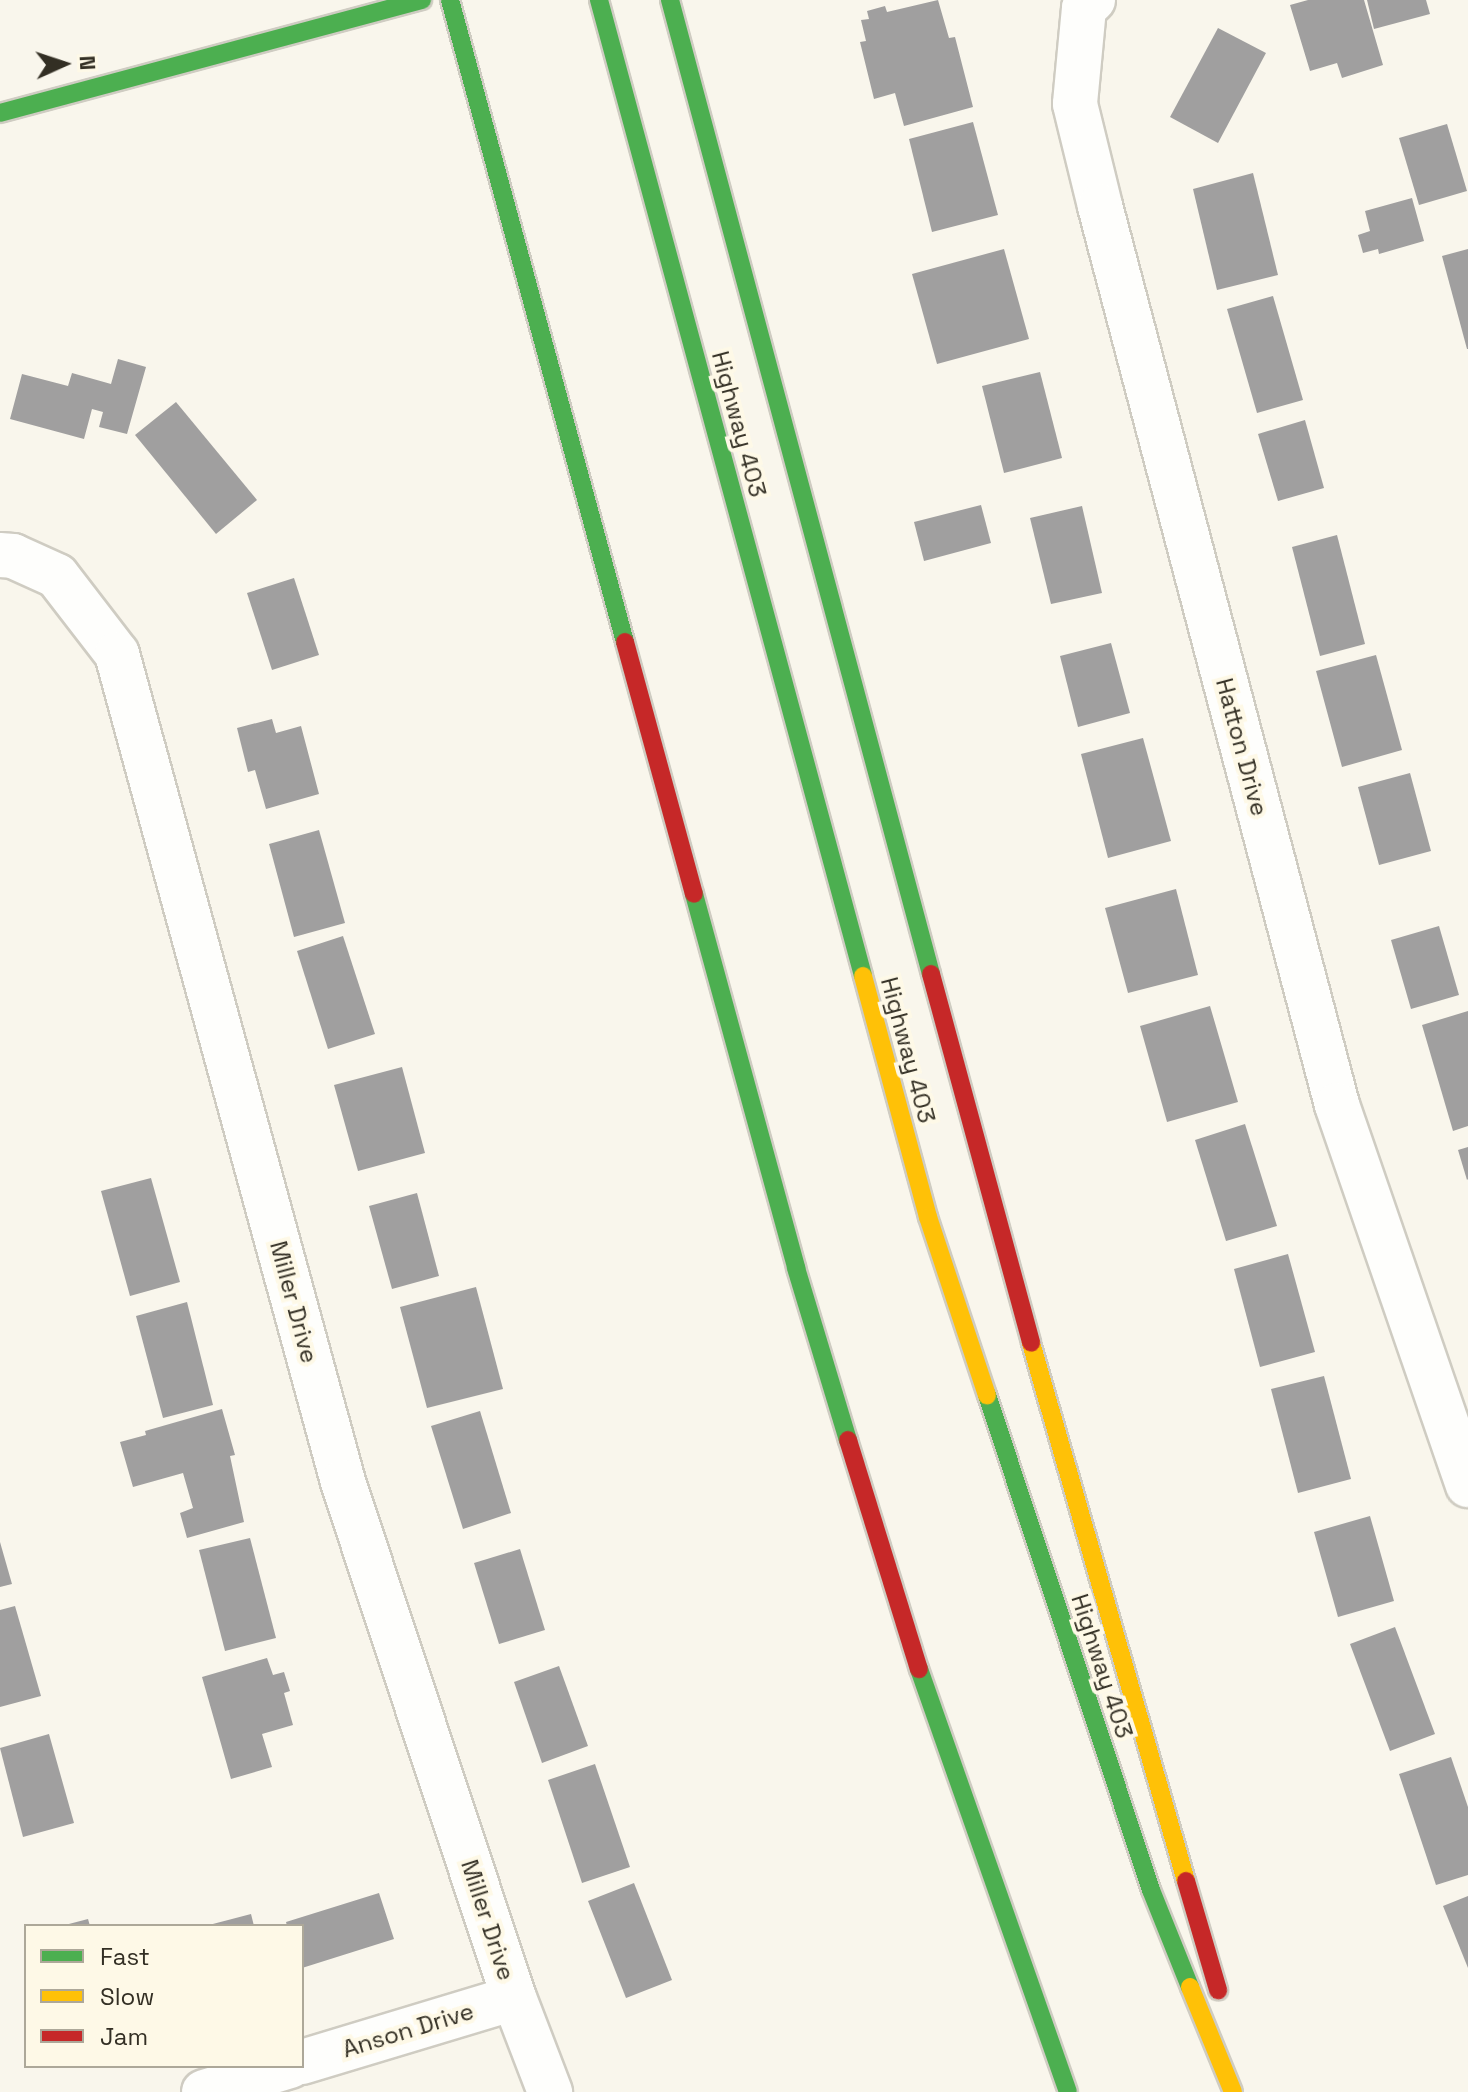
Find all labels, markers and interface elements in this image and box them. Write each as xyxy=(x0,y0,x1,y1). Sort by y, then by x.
north arrow xyxy=(24,24,104,104)
text: N xyxy=(74,55,102,71)
street label: Highway 403 xyxy=(706,348,772,500)
street label: Hatton Drive xyxy=(1210,675,1274,819)
street label: Highway 403 xyxy=(875,974,941,1126)
street label: Miller Drive xyxy=(264,1238,324,1366)
street label: Highway 403 xyxy=(1065,1590,1139,1742)
street label: Miller Drive xyxy=(455,1856,521,1984)
legend xyxy=(24,1924,304,2068)
text: Fast xyxy=(100,1941,150,1972)
text: Slow xyxy=(100,1981,154,2012)
street label: Anson Drive xyxy=(339,1996,477,2064)
text: Jam xyxy=(100,2021,148,2052)

